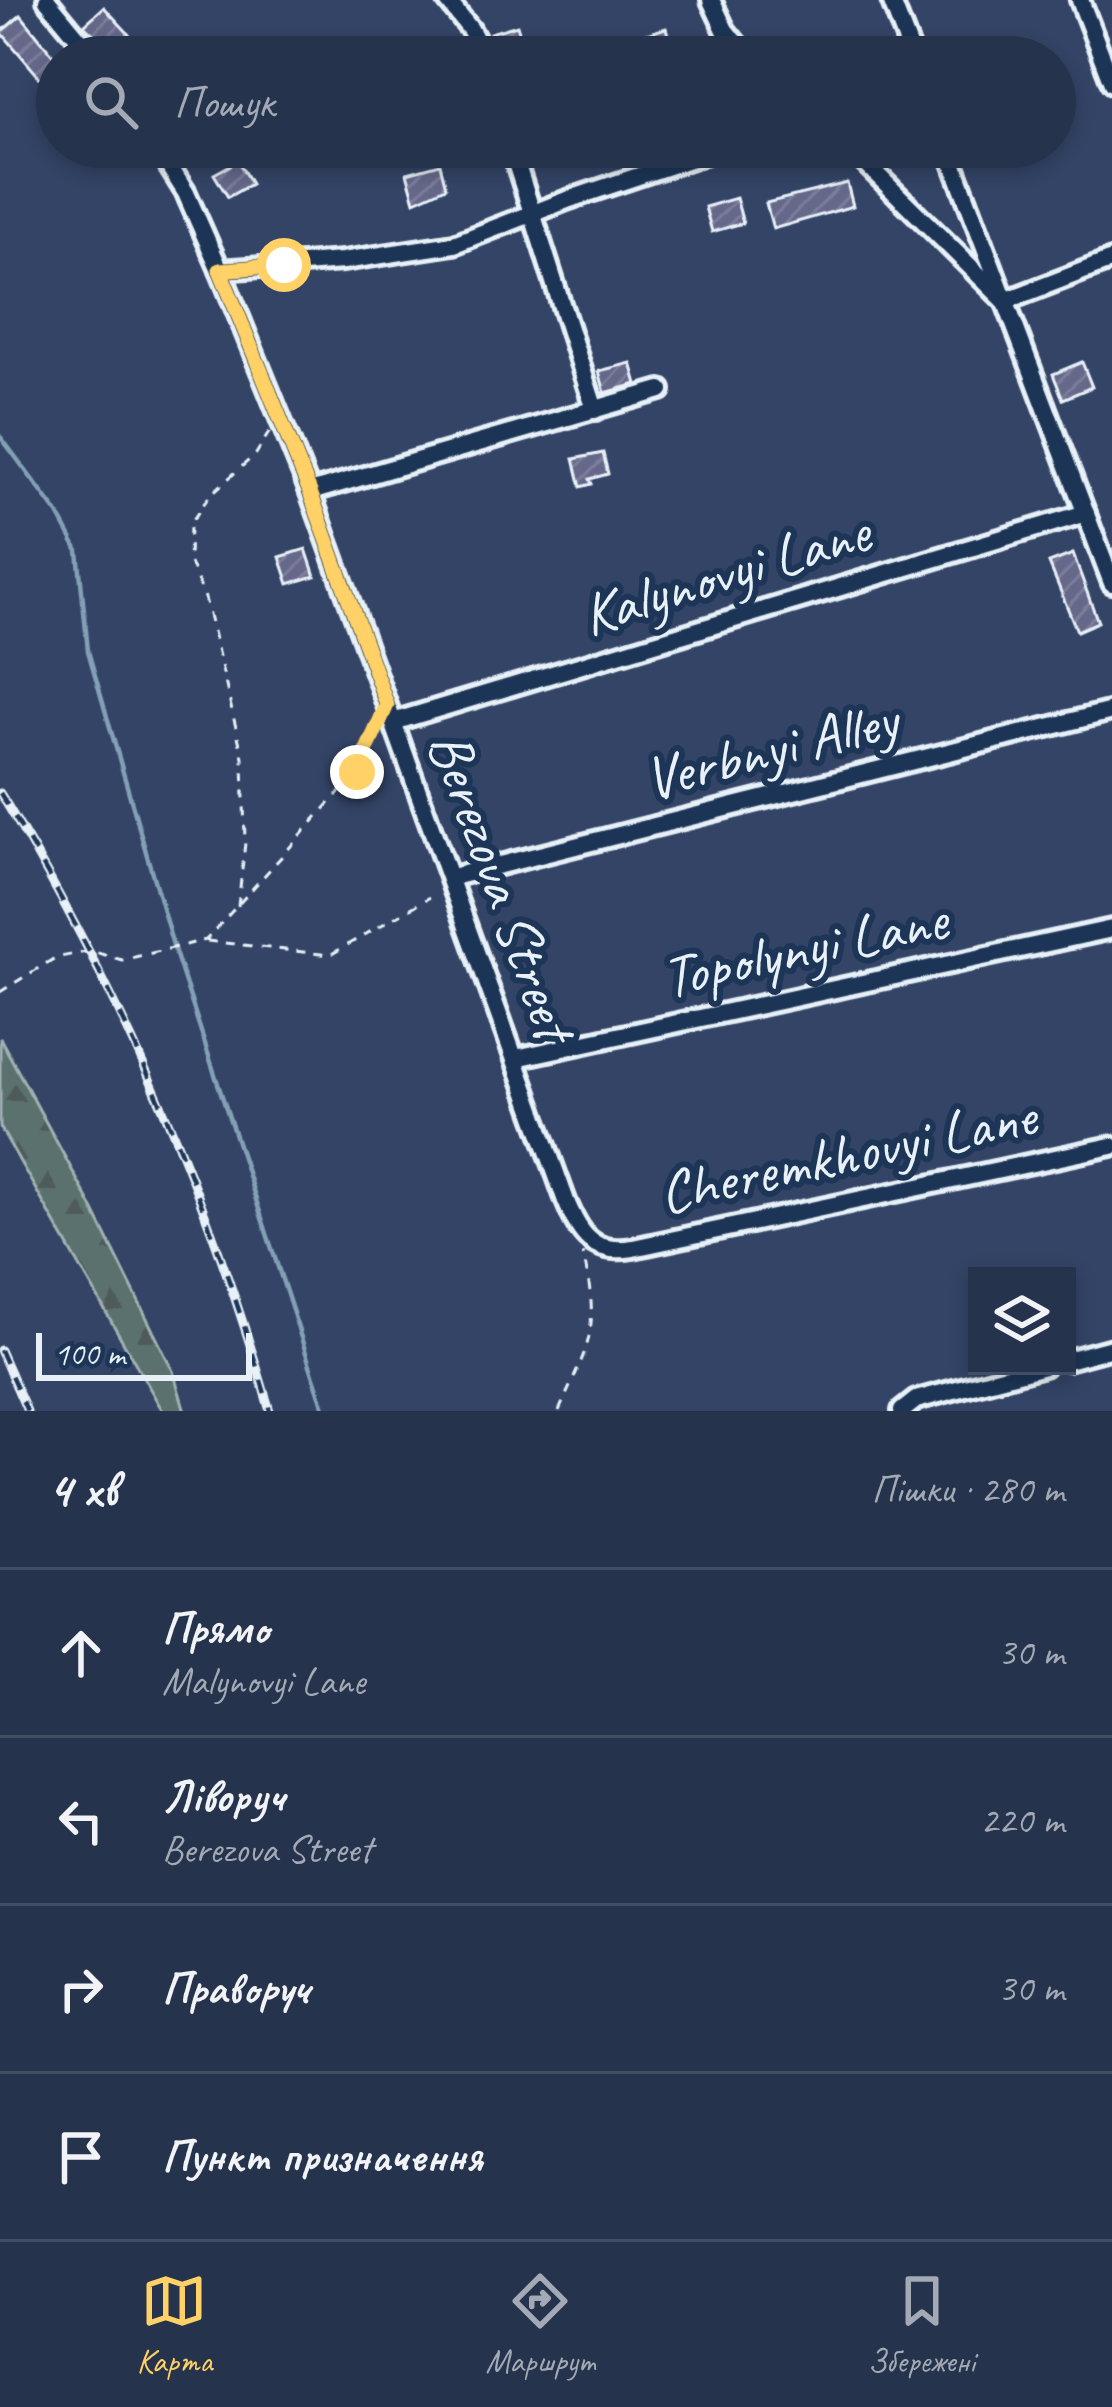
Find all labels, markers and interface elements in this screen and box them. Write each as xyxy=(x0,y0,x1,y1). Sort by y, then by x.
search box xyxy=(36,36,1076,168)
icon: search xyxy=(78,69,144,135)
text: Пошук xyxy=(174,74,274,131)
route start xyxy=(257,238,311,292)
street label: Kalynovyi Lane xyxy=(572,492,882,653)
street label: Verbnyi Alley xyxy=(636,680,909,817)
street label: Berezova Street xyxy=(411,721,596,1058)
route end xyxy=(330,745,384,799)
street label: Topolynyi Lane xyxy=(655,880,957,1015)
street label: Cheremkhovyi Lane xyxy=(652,1076,1046,1231)
map controls xyxy=(968,1267,1076,1375)
button: layers xyxy=(968,1267,1076,1375)
scale bar xyxy=(36,1327,252,1380)
text: 100 m xyxy=(54,1333,125,1375)
text: 4 хв xyxy=(48,1457,118,1521)
text: Пішки · 280 m xyxy=(871,1465,1064,1514)
text: Прямо xyxy=(162,1600,269,1657)
icon: ahead xyxy=(48,1620,114,1686)
text: 30 m xyxy=(998,1628,1064,1677)
text: Malynovyi Lane xyxy=(162,1657,365,1706)
text: Ліворуч xyxy=(162,1768,284,1825)
icon: left xyxy=(48,1788,114,1854)
text: 220 m xyxy=(980,1796,1064,1845)
text: Berezova Street xyxy=(162,1825,372,1874)
icon: right xyxy=(48,1956,114,2022)
text: Праворуч xyxy=(162,1960,309,2017)
text: 30 m xyxy=(998,1964,1064,2013)
icon: arrive xyxy=(48,2124,114,2190)
text: Пункт призначення xyxy=(162,2128,482,2185)
tab: Карта xyxy=(137,2268,212,2382)
tab: Маршрут xyxy=(486,2268,594,2382)
tab: Збережені xyxy=(868,2268,975,2382)

